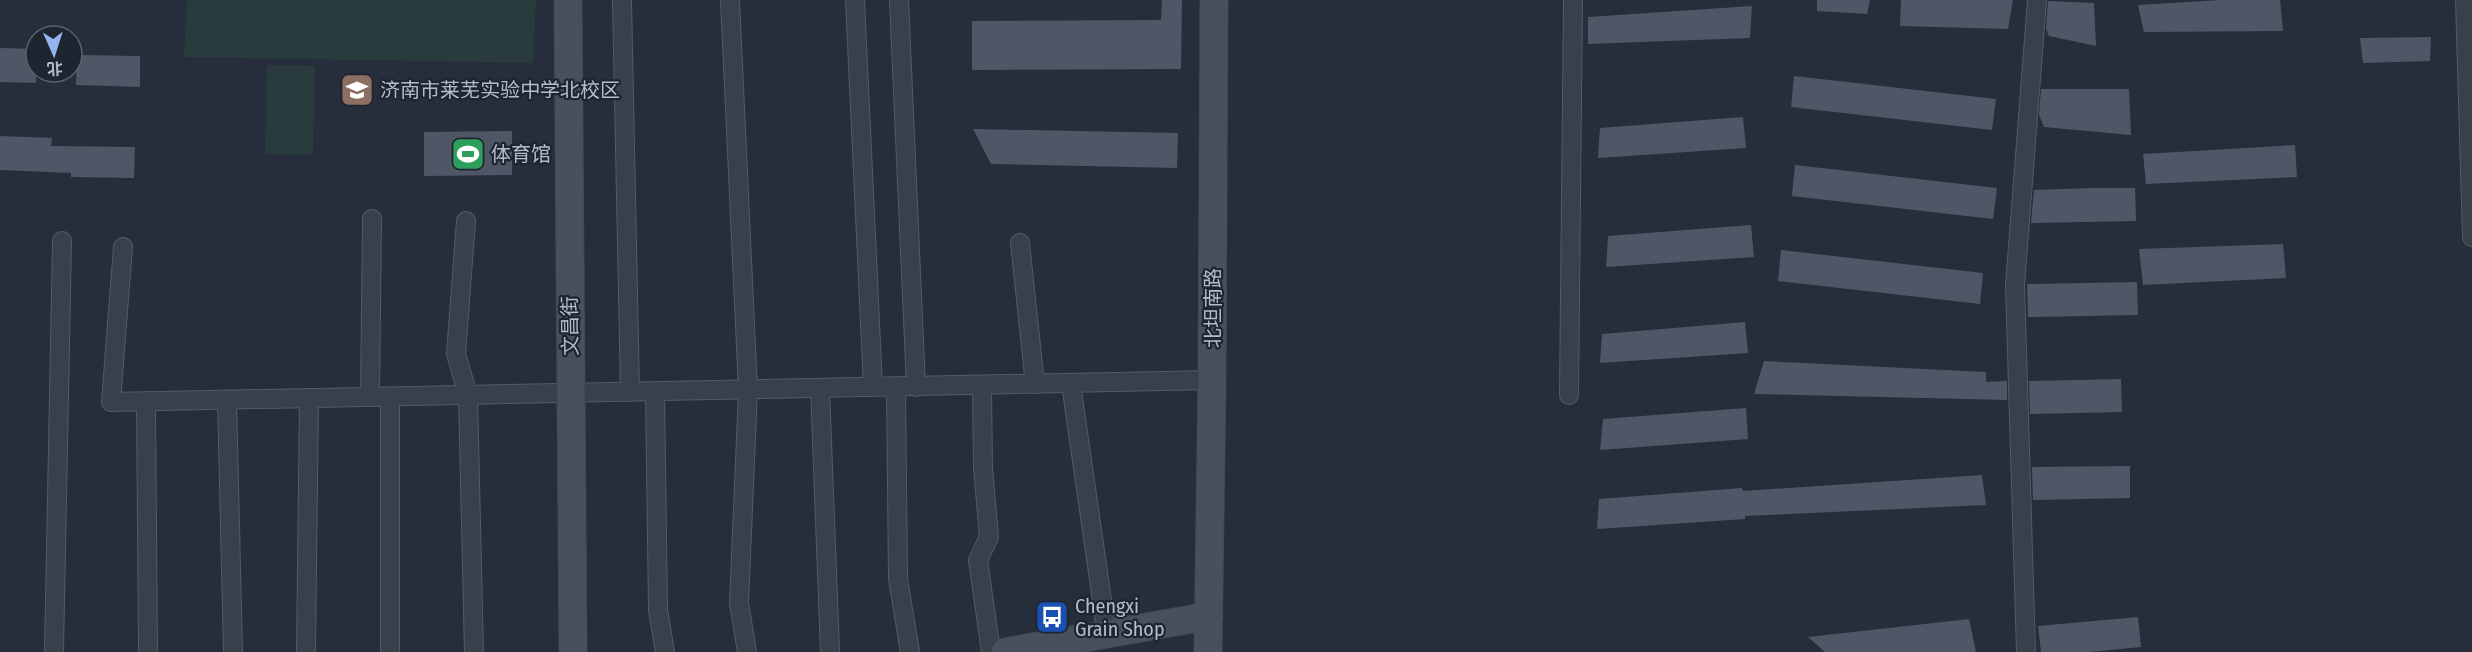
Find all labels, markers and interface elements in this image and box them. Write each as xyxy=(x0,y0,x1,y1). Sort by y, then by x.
north arrow xyxy=(24,24,84,84)
text: 北 xyxy=(46,59,63,78)
school or university icon: 济南市莱芜实验中学北校区 xyxy=(339,72,375,108)
place label: 济南市莱芜实验中学北校区 xyxy=(380,78,620,102)
sports icon: 体育馆 xyxy=(450,136,486,172)
place label: 体育馆 xyxy=(491,142,551,166)
street label: 北坦南路 xyxy=(1201,268,1225,348)
street label: 文昌街 xyxy=(557,296,583,356)
place label: Chengxi Grain Shop xyxy=(1075,594,1165,641)
bus stop icon: Chengxi Grain Shop xyxy=(1034,599,1070,635)

